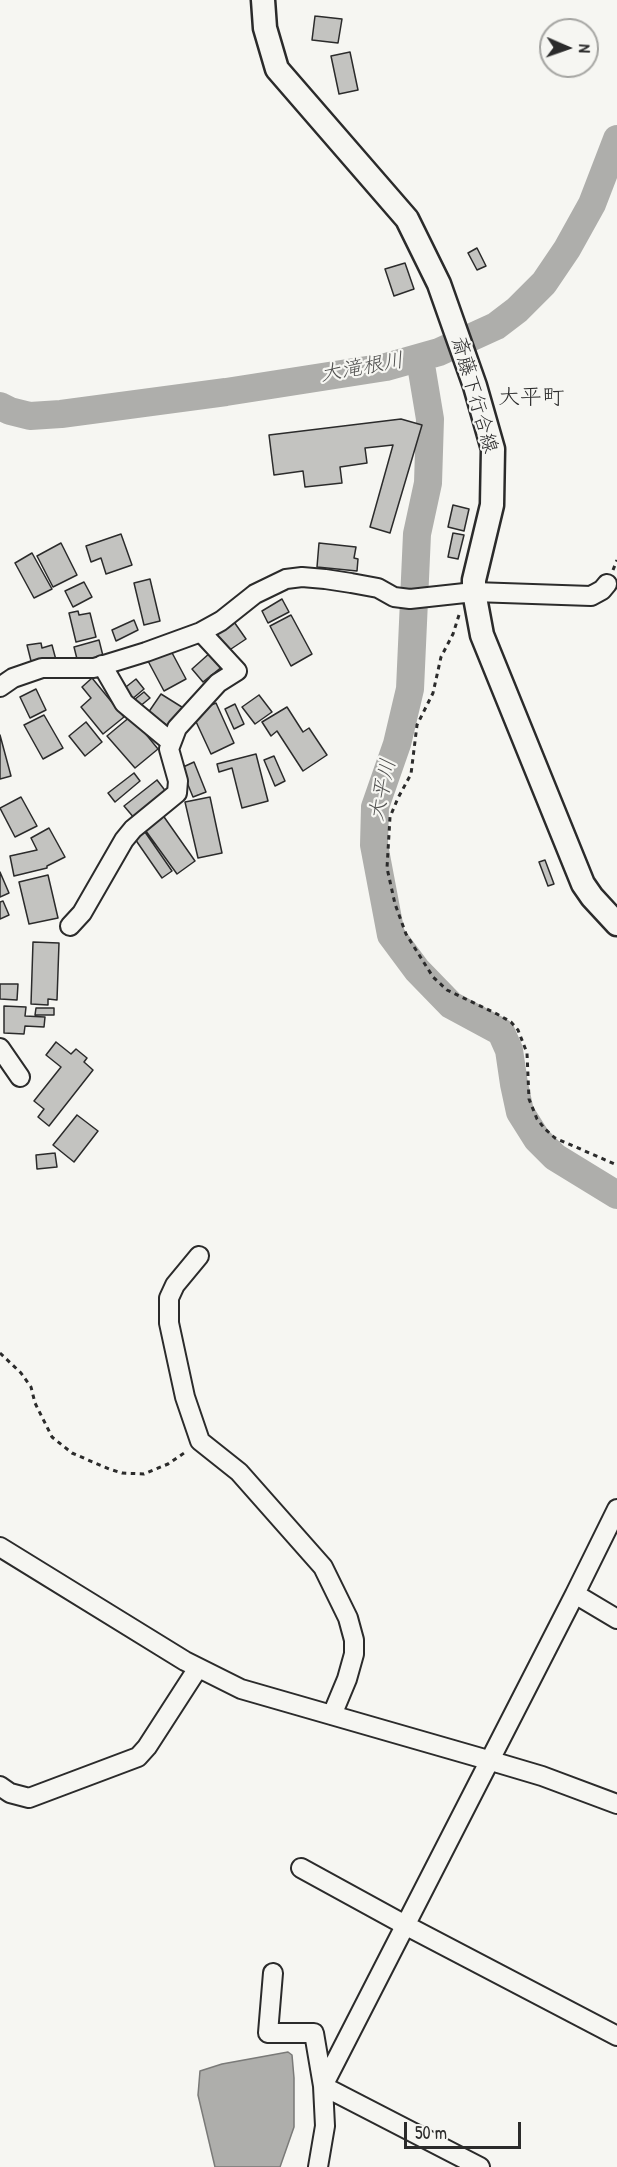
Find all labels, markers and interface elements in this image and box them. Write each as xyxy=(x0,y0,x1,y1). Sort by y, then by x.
north arrow xyxy=(539,18,599,78)
text: N xyxy=(574,44,596,53)
street label: 斎藤下行合線 xyxy=(446,334,502,456)
water label: 大滝根川 xyxy=(318,348,406,388)
district label: 大平町 xyxy=(498,385,564,411)
water label: 大平川 xyxy=(364,757,402,823)
scale bar xyxy=(407,2110,524,2148)
text: 50 m xyxy=(415,2120,447,2145)

